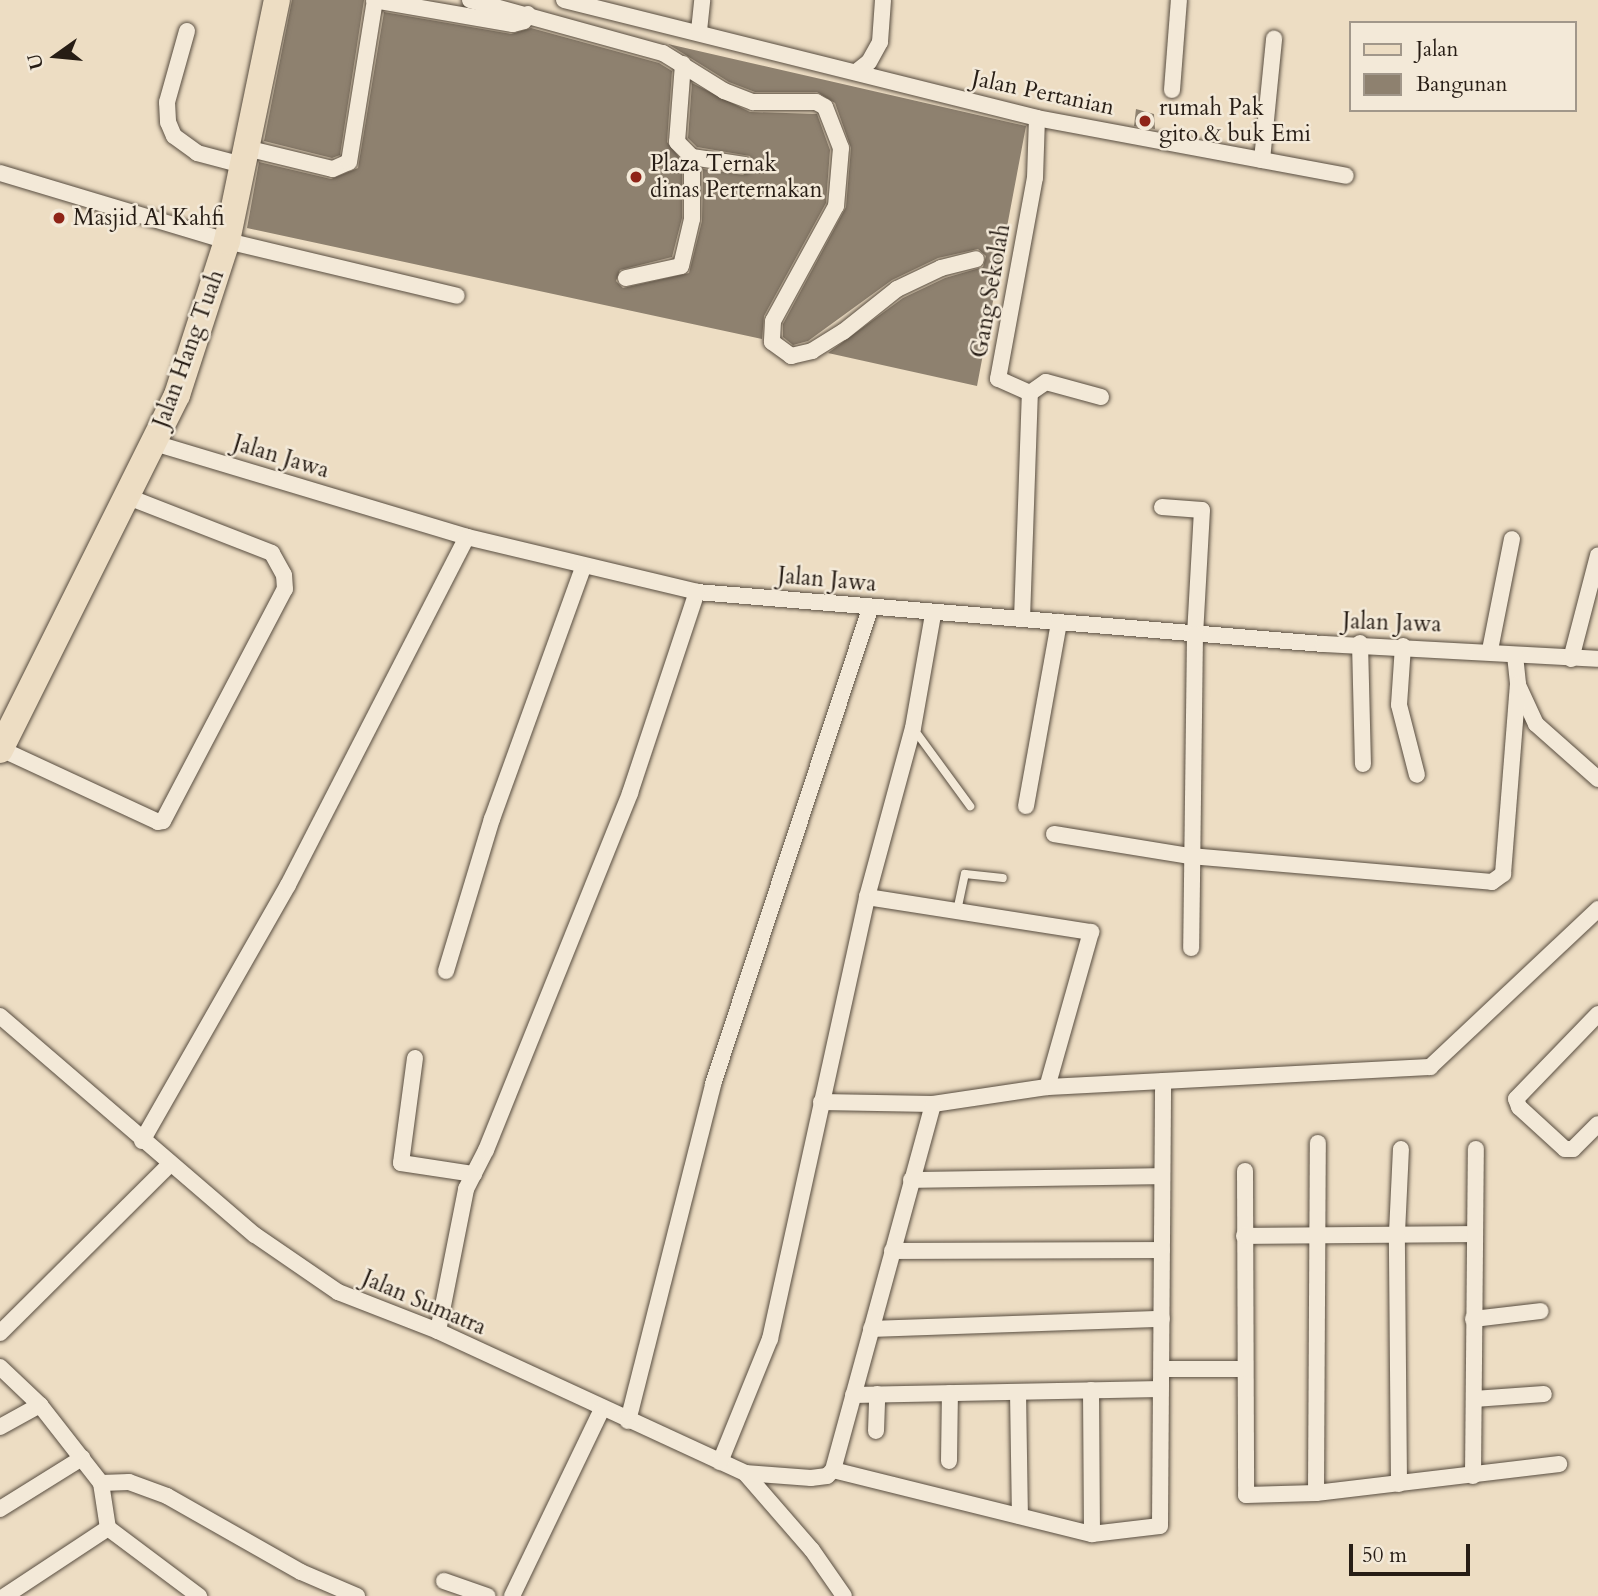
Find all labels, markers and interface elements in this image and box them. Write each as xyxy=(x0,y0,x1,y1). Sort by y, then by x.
north arrow xyxy=(21,21,91,91)
legend xyxy=(1350,21,1577,112)
text: Jalan xyxy=(1416,35,1459,64)
text: U xyxy=(21,51,50,72)
street label: Jalan Pertanian xyxy=(969,64,1117,122)
text: Bangunan xyxy=(1416,70,1508,99)
place label: rumah Pak gito & buk Emi xyxy=(1159,94,1311,148)
marker: rumah Pak gito & buk Emi xyxy=(1137,113,1153,129)
place label: Plaza Ternak dinas Perternakan xyxy=(650,150,822,204)
marker: Plaza Ternak dinas Perternakan xyxy=(628,169,644,185)
place label: Masjid Al Kahfi xyxy=(73,204,225,232)
marker: Masjid Al Kahfi xyxy=(51,210,67,226)
street label: Gang Sekolah xyxy=(966,222,1016,360)
street label: Jalan Hang Tuah xyxy=(148,266,230,432)
street label: Jalan Jawa xyxy=(230,429,332,485)
street label: Jalan Jawa xyxy=(777,562,877,598)
street label: Jalan Jawa xyxy=(1342,607,1442,639)
street label: Jalan Sumatra xyxy=(358,1265,490,1341)
scale bar xyxy=(1353,1530,1474,1574)
text: 50 m xyxy=(1362,1541,1407,1570)

